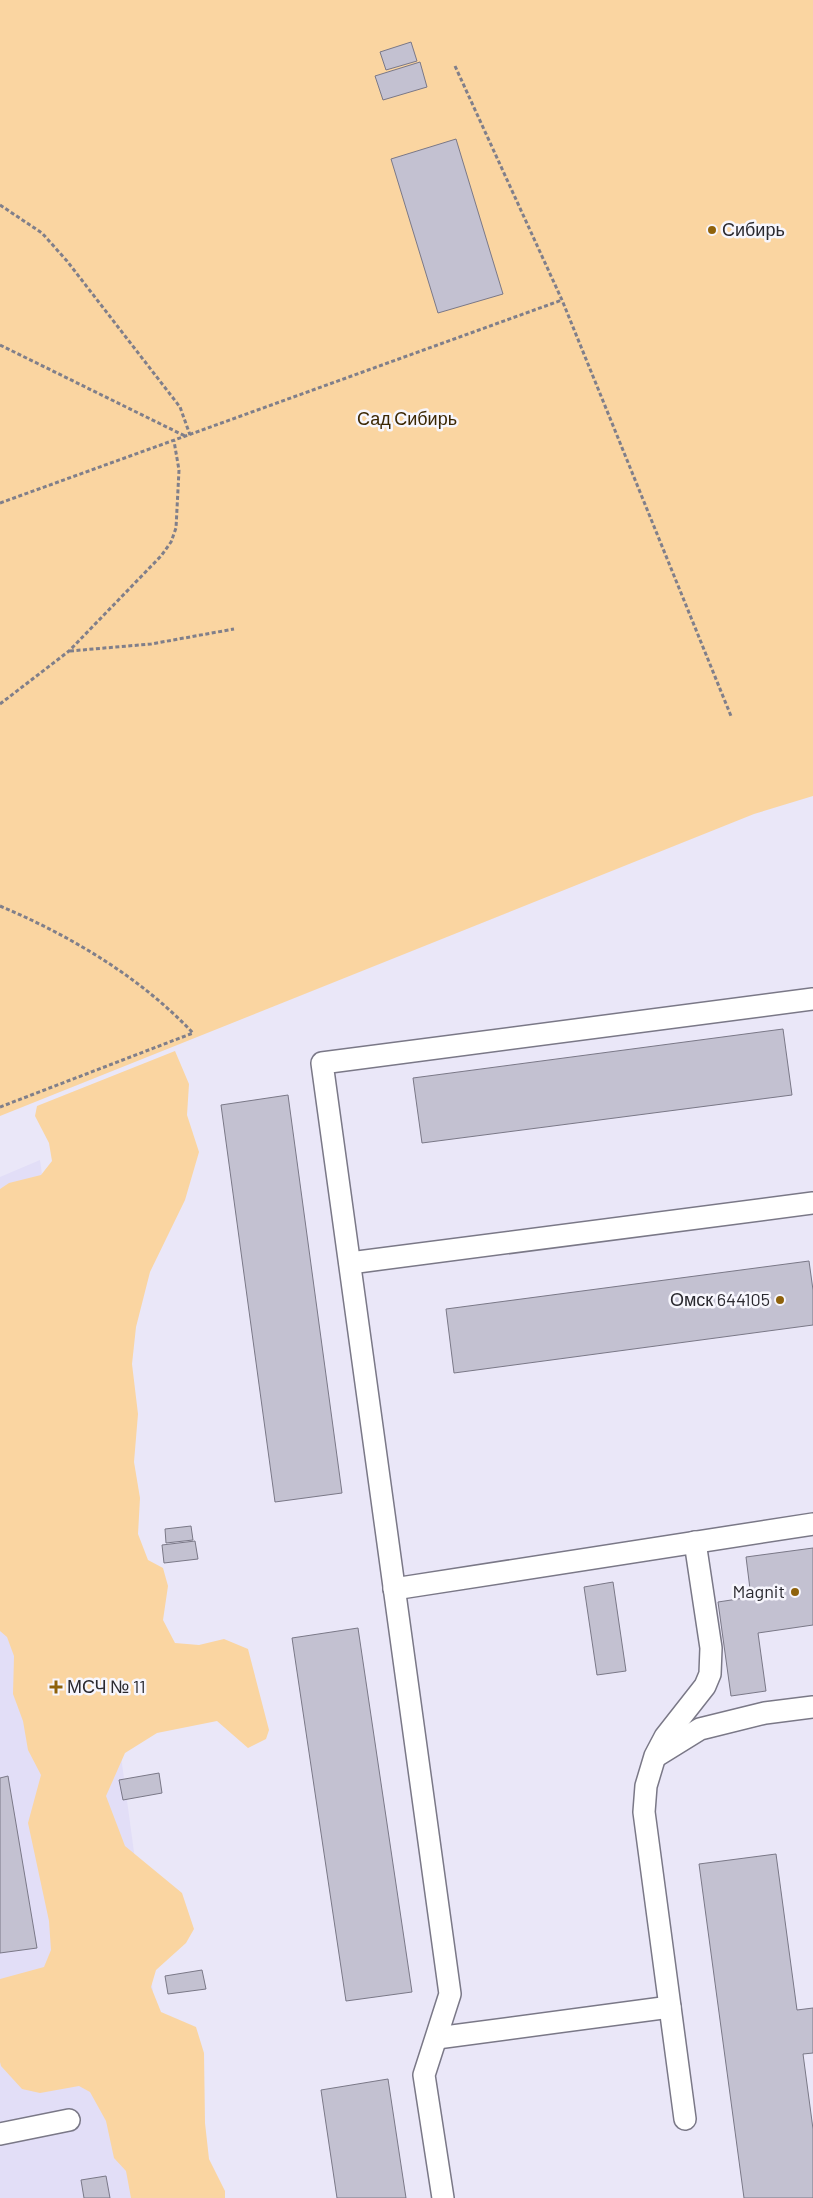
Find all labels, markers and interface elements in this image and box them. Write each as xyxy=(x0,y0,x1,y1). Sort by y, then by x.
place label: Сибирь xyxy=(722,218,785,240)
marker: Сибирь xyxy=(706,224,718,236)
park label: Сад Сибирь xyxy=(357,407,457,429)
place label: Омск 644105 xyxy=(670,1288,770,1310)
marker: Омск 644105 xyxy=(774,1294,786,1306)
place label: Magnit xyxy=(732,1580,785,1602)
marker: Magnit xyxy=(789,1586,801,1598)
place label: МСЧ № 11 xyxy=(67,1675,146,1697)
marker: МСЧ № 11 xyxy=(49,1680,63,1694)

